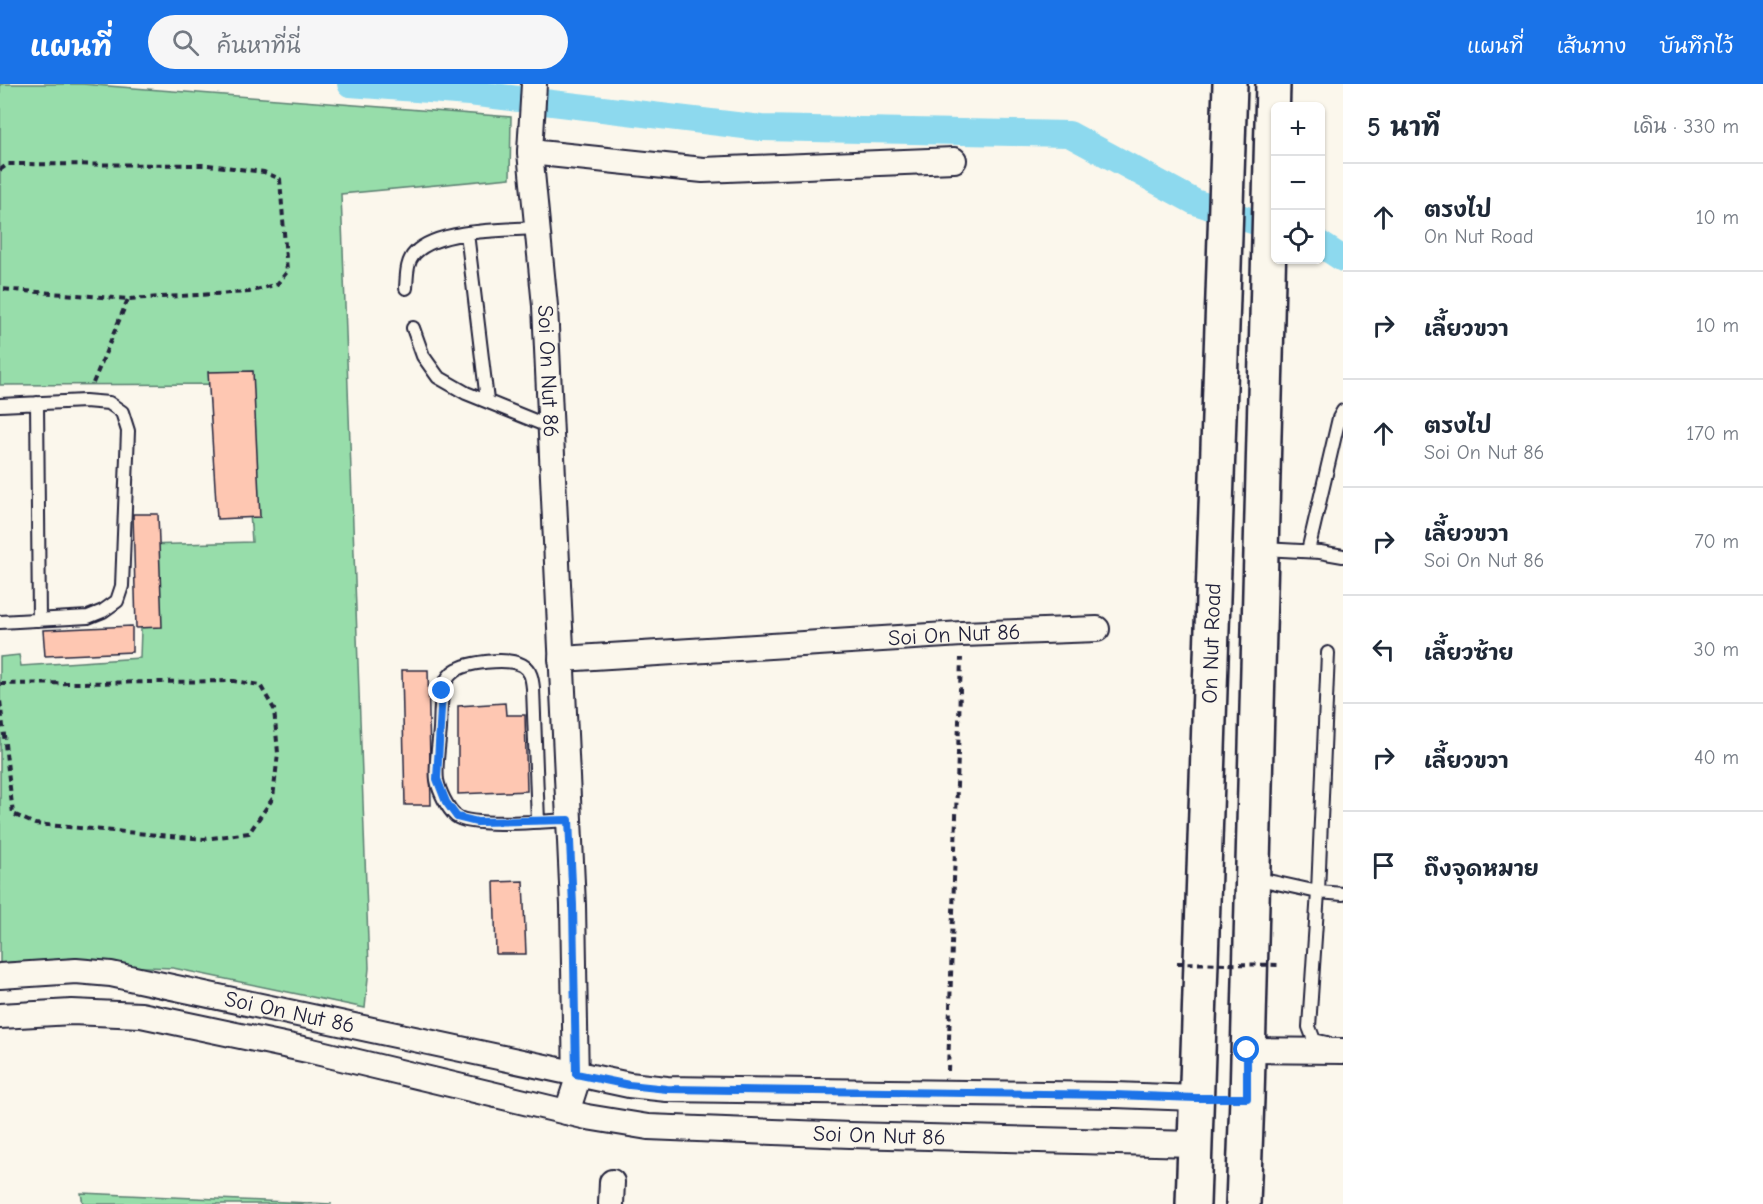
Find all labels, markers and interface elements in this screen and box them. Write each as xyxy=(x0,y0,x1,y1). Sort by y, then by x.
search box xyxy=(148,15,568,69)
icon: search xyxy=(169,26,202,59)
text: แผนที่ xyxy=(30,31,112,63)
text: ค้นหาที่นี่ xyxy=(217,33,301,59)
text: แผนที่ xyxy=(1467,34,1524,58)
text: เส้นทาง xyxy=(1557,34,1626,58)
text: บันทึกไว้ xyxy=(1659,34,1733,58)
map controls xyxy=(1271,102,1325,264)
button: + xyxy=(1271,102,1325,156)
text: 5 นาที xyxy=(1367,113,1440,143)
text: เดิน · 330 m xyxy=(1633,115,1739,138)
button: − xyxy=(1271,156,1325,210)
text: ตรงไป xyxy=(1424,197,1492,223)
icon: ahead xyxy=(1367,201,1400,234)
text: 10 m xyxy=(1696,206,1739,229)
button: locate xyxy=(1271,210,1325,264)
text: On Nut Road xyxy=(1424,225,1534,248)
street label: Soi On Nut 86 xyxy=(532,304,564,438)
icon: right xyxy=(1367,309,1400,342)
text: 10 m xyxy=(1696,314,1739,337)
text: เลี้ยวขวา xyxy=(1424,316,1508,342)
text: ตรงไป xyxy=(1424,413,1492,439)
icon: ahead xyxy=(1367,417,1400,450)
text: 170 m xyxy=(1686,422,1739,445)
text: Soi On Nut 86 xyxy=(1424,441,1544,464)
text: เลี้ยวขวา xyxy=(1424,521,1508,547)
icon: right xyxy=(1367,525,1400,558)
text: 70 m xyxy=(1694,530,1739,553)
text: Soi On Nut 86 xyxy=(1424,549,1544,572)
street label: On Nut Road xyxy=(1197,583,1227,704)
street label: Soi On Nut 86 xyxy=(887,619,1021,652)
icon: left xyxy=(1367,633,1400,666)
text: 30 m xyxy=(1693,638,1739,661)
text: เลี้ยวซ้าย xyxy=(1424,640,1514,666)
route end xyxy=(428,677,454,703)
icon: right xyxy=(1367,741,1400,774)
text: 40 m xyxy=(1694,746,1739,769)
text: เลี้ยวขวา xyxy=(1424,748,1508,774)
icon: arrive xyxy=(1367,849,1400,882)
text: ถึงจุดหมาย xyxy=(1424,856,1539,882)
street label: Soi On Nut 86 xyxy=(222,986,357,1039)
route start xyxy=(1233,1036,1259,1062)
street label: Soi On Nut 86 xyxy=(813,1121,946,1150)

